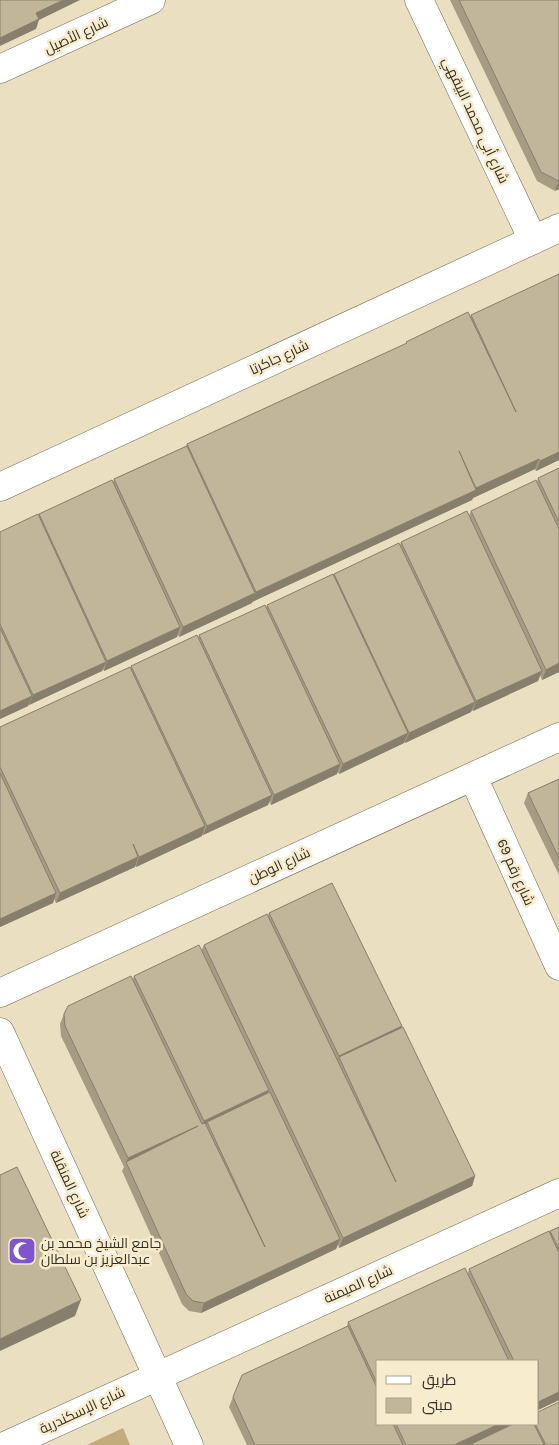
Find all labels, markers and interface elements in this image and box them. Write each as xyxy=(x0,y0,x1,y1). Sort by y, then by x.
street label: شارع الأصيل xyxy=(42,13,111,58)
street label: شارع أبي محمد البيقهي xyxy=(436,54,513,188)
street label: شارع جاكرتا xyxy=(247,336,311,379)
street label: شارع رقم 69 xyxy=(492,836,538,909)
street label: شارع الوطن xyxy=(246,844,313,887)
street label: شارع المنقلة xyxy=(46,1148,93,1221)
place label: جامع الشيخ محمد بن عبدالعزيز بن سلطان xyxy=(41,1235,161,1268)
mosque icon: جامع الشيخ محمد بن عبدالعزيز بن سلطان xyxy=(7,1236,37,1266)
street label: شارع الميمنة xyxy=(321,1262,395,1307)
legend xyxy=(376,1360,539,1425)
text: طريق xyxy=(422,1371,456,1390)
street label: شارع الإسكندرية xyxy=(37,1383,128,1438)
text: مبنى xyxy=(422,1396,453,1415)

